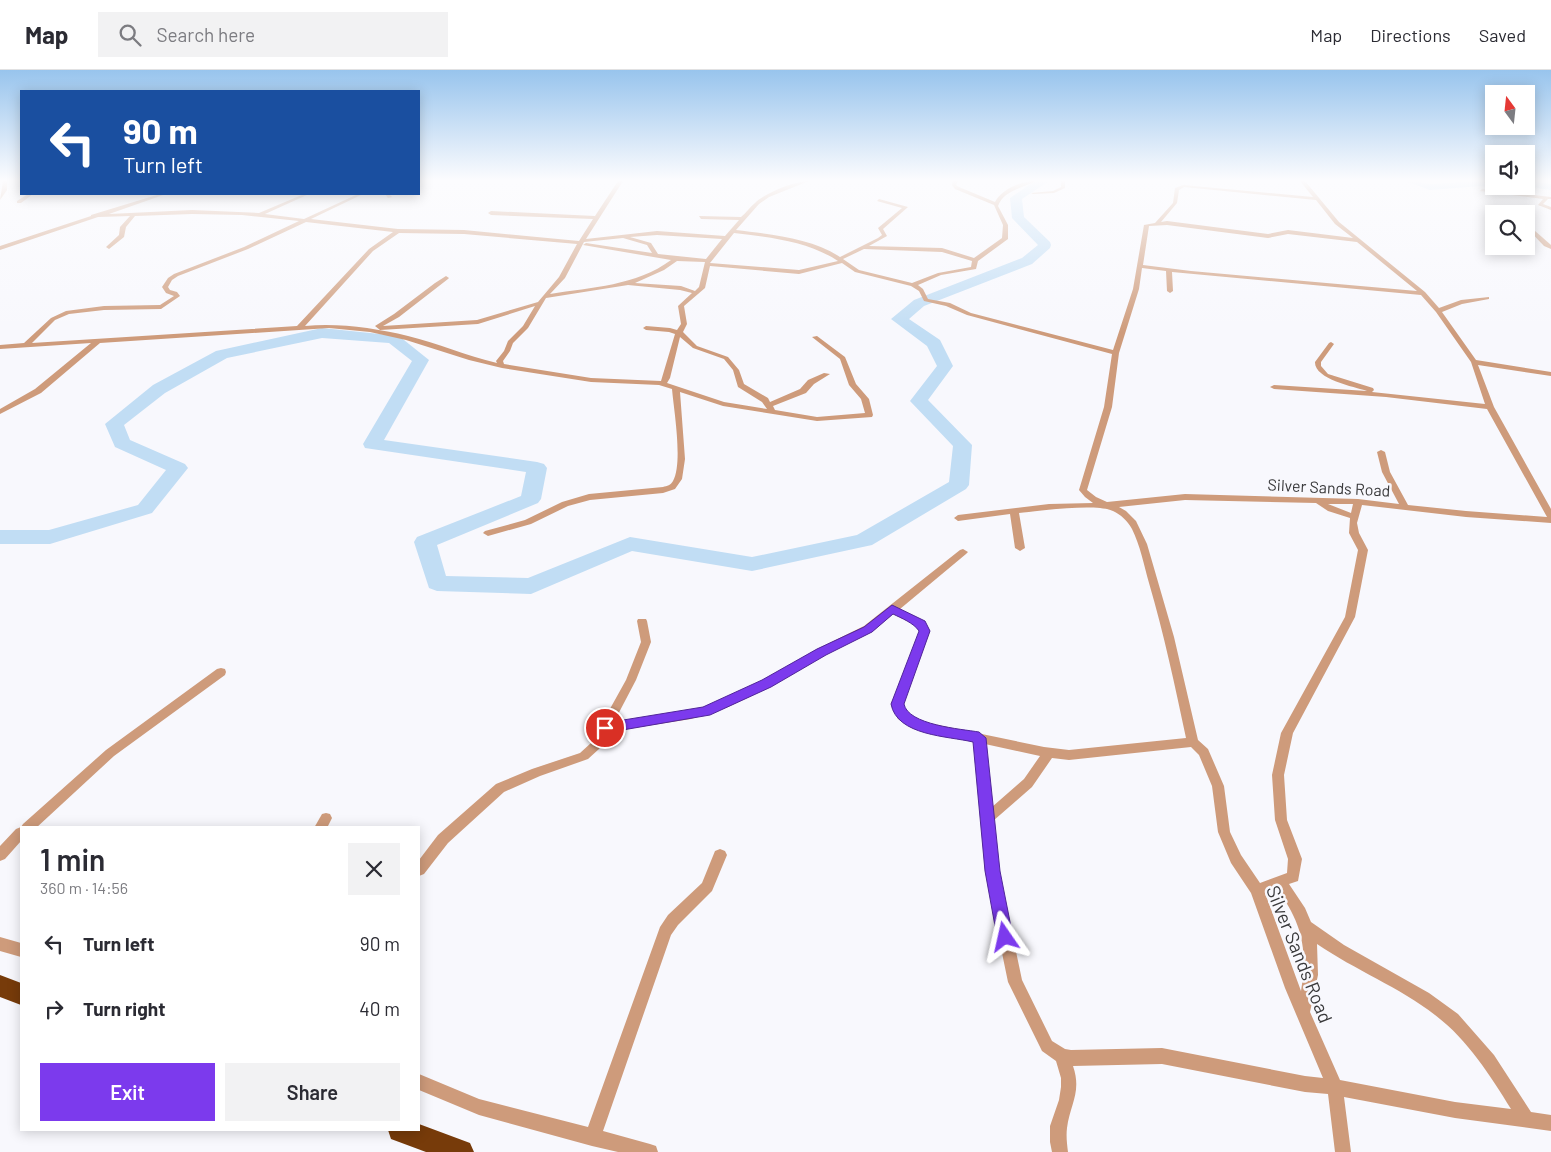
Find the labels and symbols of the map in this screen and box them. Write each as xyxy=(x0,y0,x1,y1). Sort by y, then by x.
north arrow xyxy=(1485,85,1535,135)
street label: Silver Sands Road xyxy=(1267,474,1391,500)
pin xyxy=(584,707,626,749)
street label: Silver Sands Road xyxy=(1262,882,1338,1026)
position arrow xyxy=(978,910,1030,962)

